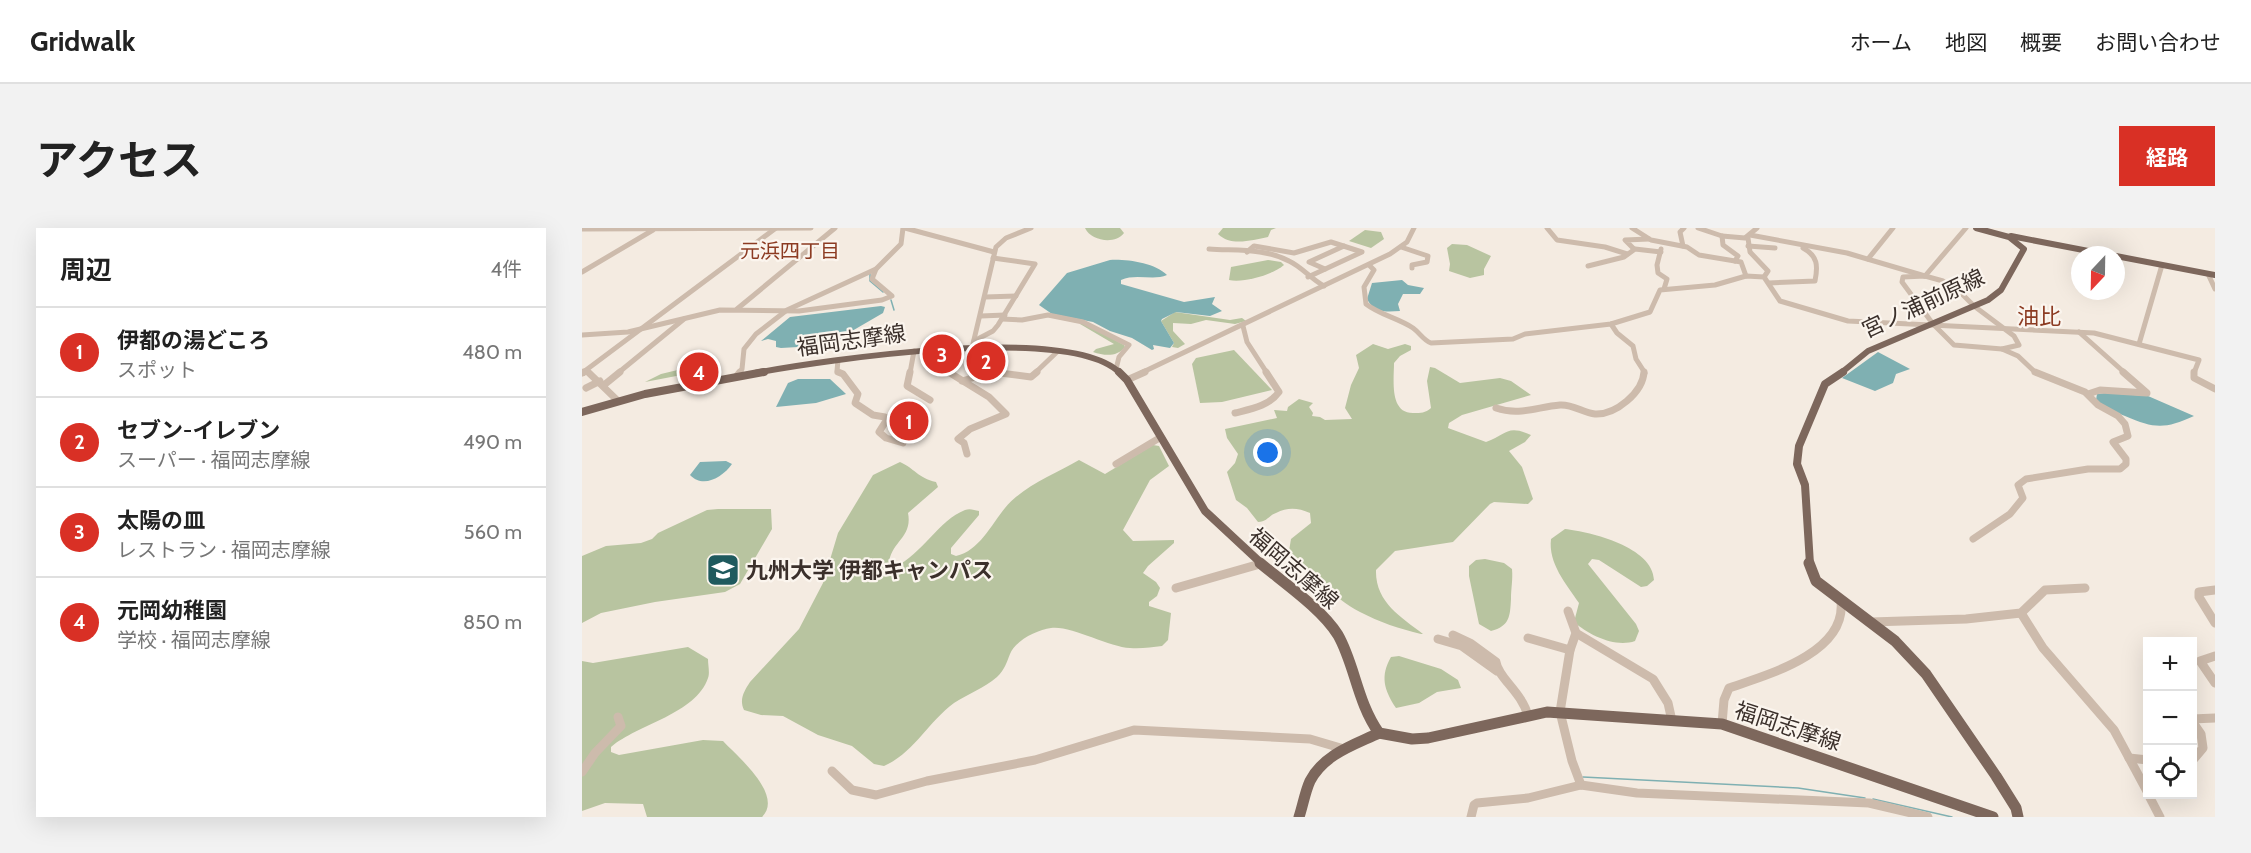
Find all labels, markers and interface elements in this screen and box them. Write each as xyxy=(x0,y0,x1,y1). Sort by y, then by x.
text: Gridwalk xyxy=(30,24,135,58)
text: ホーム xyxy=(1850,30,1912,55)
text: 地図 xyxy=(1945,30,1987,55)
text: 概要 xyxy=(2020,30,2062,55)
text: お問い合わせ xyxy=(2095,30,2221,55)
button: 経路 xyxy=(2119,126,2215,186)
text: アクセス xyxy=(36,134,202,186)
district label: 元浜四丁目 xyxy=(740,239,840,263)
north arrow xyxy=(2071,246,2125,300)
text: 周辺 xyxy=(60,254,112,286)
text: 4件 xyxy=(490,257,522,281)
street label: 宮ノ浦前原線 xyxy=(1858,263,1989,344)
district label: 油比 xyxy=(2017,303,2061,330)
street label: 福岡志摩線 xyxy=(795,319,907,362)
text: 伊都の湯どころ xyxy=(117,327,270,354)
pin: 3 xyxy=(922,332,962,376)
pin: 2 xyxy=(966,338,1006,384)
text: 1 xyxy=(76,340,83,364)
text: 480 m xyxy=(462,340,522,364)
pin: 4 xyxy=(680,350,718,394)
text: スポット xyxy=(117,358,197,382)
pin: 1 xyxy=(890,398,928,444)
text: セブン-イレブン xyxy=(117,417,280,444)
text: 2 xyxy=(74,430,85,454)
text: 490 m xyxy=(463,430,522,454)
your location xyxy=(1253,438,1282,467)
text: スーパー · 福岡志摩線 xyxy=(117,448,311,472)
text: 太陽の皿 xyxy=(117,507,205,534)
text: 3 xyxy=(74,520,85,544)
text: 560 m xyxy=(464,520,522,544)
street label: 福岡志摩線 xyxy=(1243,522,1344,615)
text: レストラン · 福岡志摩線 xyxy=(117,538,331,562)
school or university icon: 九州大学 伊都キャンパス xyxy=(705,552,741,588)
place label: 九州大学 伊都キャンパス xyxy=(746,557,993,584)
text: 元岡幼稚園 xyxy=(117,597,227,624)
text: 4 xyxy=(73,610,86,634)
text: 850 m xyxy=(463,610,522,634)
text: 学校 · 福岡志摩線 xyxy=(117,628,271,652)
map controls xyxy=(2143,637,2197,799)
button: + xyxy=(2143,637,2197,691)
button: − xyxy=(2143,691,2197,745)
street label: 福岡志摩線 xyxy=(1731,697,1844,756)
button: locate xyxy=(2143,745,2197,799)

